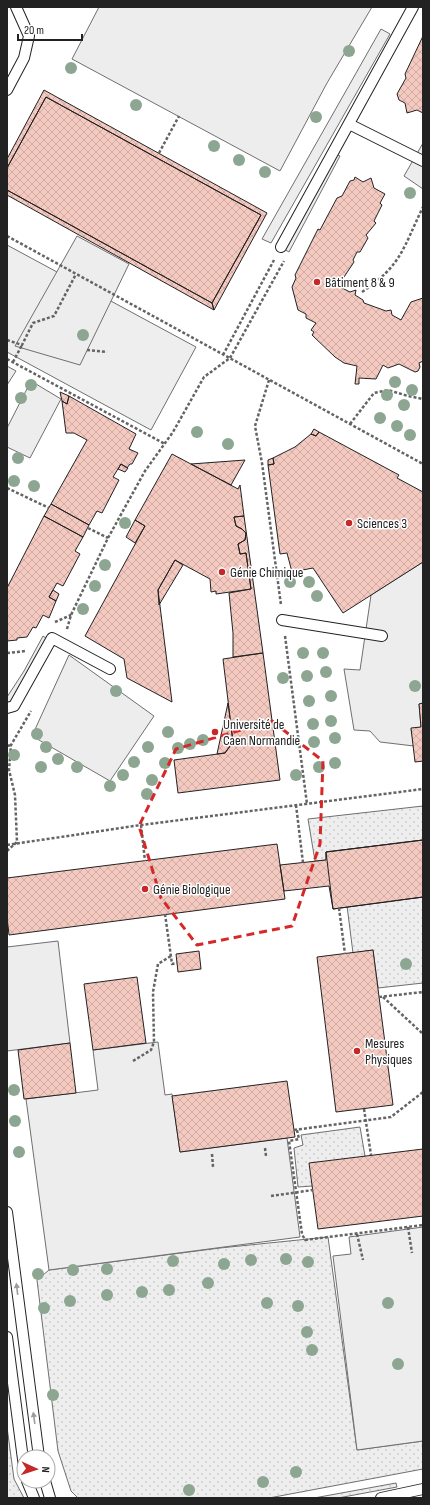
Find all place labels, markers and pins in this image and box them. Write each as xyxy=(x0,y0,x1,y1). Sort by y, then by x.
place label: Bâtiment 8 & 9 xyxy=(325,274,395,291)
marker: Bâtiment 8 & 9 xyxy=(312,277,322,287)
place label: Sciences 3 xyxy=(357,515,407,532)
marker: Sciences 3 xyxy=(344,518,354,528)
place label: Génie Chimique xyxy=(230,564,303,581)
marker: Génie Chimique xyxy=(217,567,227,577)
place label: Université de Caen Normandie xyxy=(223,716,300,749)
marker: Université de Caen Normandie xyxy=(210,727,220,737)
place label: Génie Biologique xyxy=(153,881,231,898)
marker: Génie Biologique xyxy=(140,884,150,894)
place label: Mesures Physiques xyxy=(365,1035,412,1068)
marker: Mesures Physiques xyxy=(352,1046,362,1056)

